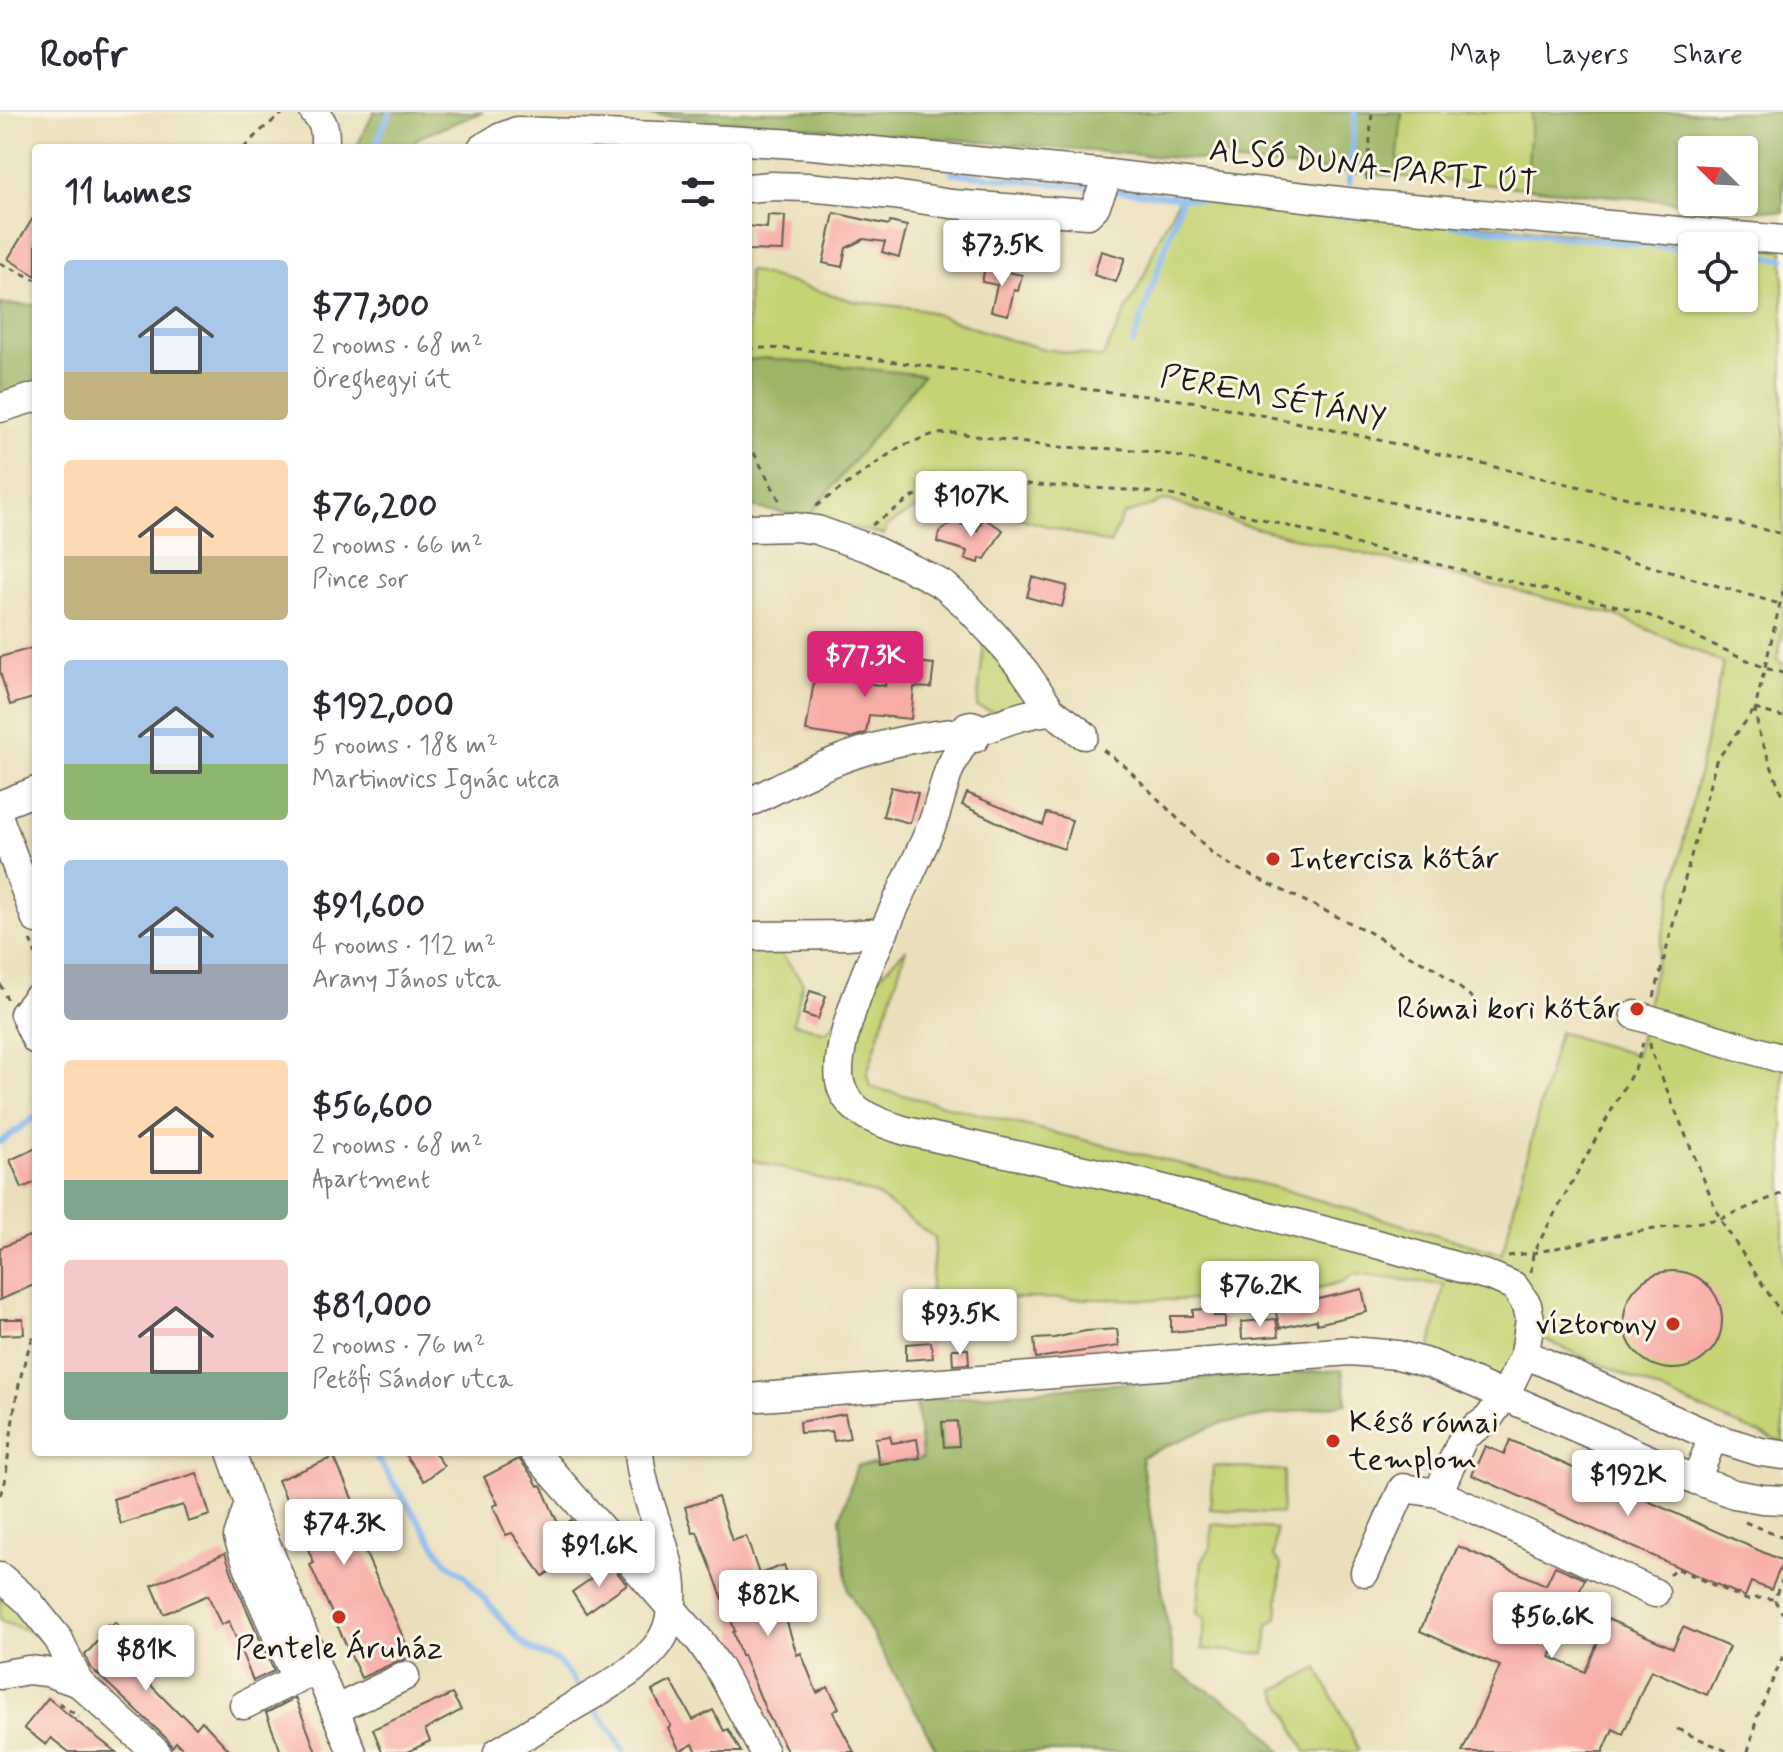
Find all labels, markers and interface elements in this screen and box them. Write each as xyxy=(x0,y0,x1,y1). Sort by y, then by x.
text: Roofr xyxy=(40,31,127,80)
text: Map xyxy=(1450,37,1501,74)
text: Layers xyxy=(1545,37,1629,74)
text: Share xyxy=(1673,37,1743,74)
street label: ALSÓ DUNA-PARTI ÚT xyxy=(1207,130,1539,206)
north arrow xyxy=(1678,136,1758,216)
map controls xyxy=(1678,136,1758,312)
text: 11 homes xyxy=(64,170,192,215)
icon: filters xyxy=(676,170,720,214)
pin: $73.5K xyxy=(937,220,1067,288)
text: $73.5K xyxy=(961,229,1043,263)
button: locate xyxy=(1678,232,1758,312)
text: $77,300 xyxy=(312,284,429,329)
icon: home xyxy=(128,292,224,388)
text: 2 rooms · 68 m² xyxy=(312,329,483,363)
street label: PEREM SÉTÁNY xyxy=(1157,356,1389,440)
text: Öreghegyi út xyxy=(312,363,451,397)
pin: $107K xyxy=(915,471,1027,539)
text: $107K xyxy=(934,480,1008,514)
text: $76,200 xyxy=(312,484,438,529)
icon: home xyxy=(128,492,224,588)
text: 2 rooms · 66 m² xyxy=(312,529,483,563)
text: Pince sor xyxy=(312,563,408,597)
pin: $77.3K xyxy=(800,631,930,699)
text: $77.3K xyxy=(825,640,905,674)
text: $192,000 xyxy=(312,684,454,729)
icon: home xyxy=(128,692,224,788)
text: 5 rooms · 188 m² xyxy=(312,729,498,763)
text: Martinovics Ignác utca xyxy=(312,763,560,797)
place label: Intercisa kőtár xyxy=(1289,838,1500,880)
marker: Intercisa kőtár xyxy=(1264,850,1282,868)
text: $91,600 xyxy=(312,884,425,929)
icon: home xyxy=(128,892,224,988)
text: 4 rooms · 112 m² xyxy=(312,929,496,963)
text: Arany János utca xyxy=(312,963,501,997)
place label: Római kori kőtár xyxy=(1397,988,1621,1030)
marker: Római kori kőtár xyxy=(1628,1000,1646,1018)
text: $56,600 xyxy=(312,1084,433,1129)
icon: home xyxy=(128,1092,224,1188)
text: 2 rooms · 68 m² xyxy=(312,1129,483,1163)
text: Apartment xyxy=(312,1163,430,1197)
pin: $76.2K xyxy=(1195,1261,1325,1329)
text: $76.2K xyxy=(1219,1270,1301,1304)
text: $81,000 xyxy=(312,1284,432,1329)
pin: $93.5K xyxy=(895,1289,1025,1357)
icon: home xyxy=(128,1292,224,1388)
text: $93.5K xyxy=(921,1298,999,1332)
place label: víztorony xyxy=(1535,1303,1657,1345)
marker: víztorony xyxy=(1664,1315,1682,1333)
text: 2 rooms · 76 m² xyxy=(312,1329,485,1363)
text: Petőfi Sándor utca xyxy=(312,1363,513,1397)
place label: Késő római templom xyxy=(1348,1402,1499,1481)
marker: Késő római templom xyxy=(1324,1432,1342,1450)
pin: $192K xyxy=(1572,1450,1684,1518)
text: $192K xyxy=(1590,1459,1666,1493)
pin: $74.3K xyxy=(279,1499,409,1567)
text: $74.3K xyxy=(303,1508,385,1542)
pin: $91.6K xyxy=(534,1521,664,1589)
text: $91.6K xyxy=(561,1530,637,1564)
pin: $82K xyxy=(721,1570,815,1638)
text: $82K xyxy=(737,1579,799,1613)
pin: $56.6K xyxy=(1487,1592,1617,1660)
text: $56.6K xyxy=(1511,1601,1593,1635)
marker: Pentele Áruház xyxy=(330,1608,348,1626)
pin: $81K xyxy=(99,1625,193,1693)
place label: Pentele Áruház xyxy=(235,1628,443,1670)
text: $81K xyxy=(116,1634,176,1668)

